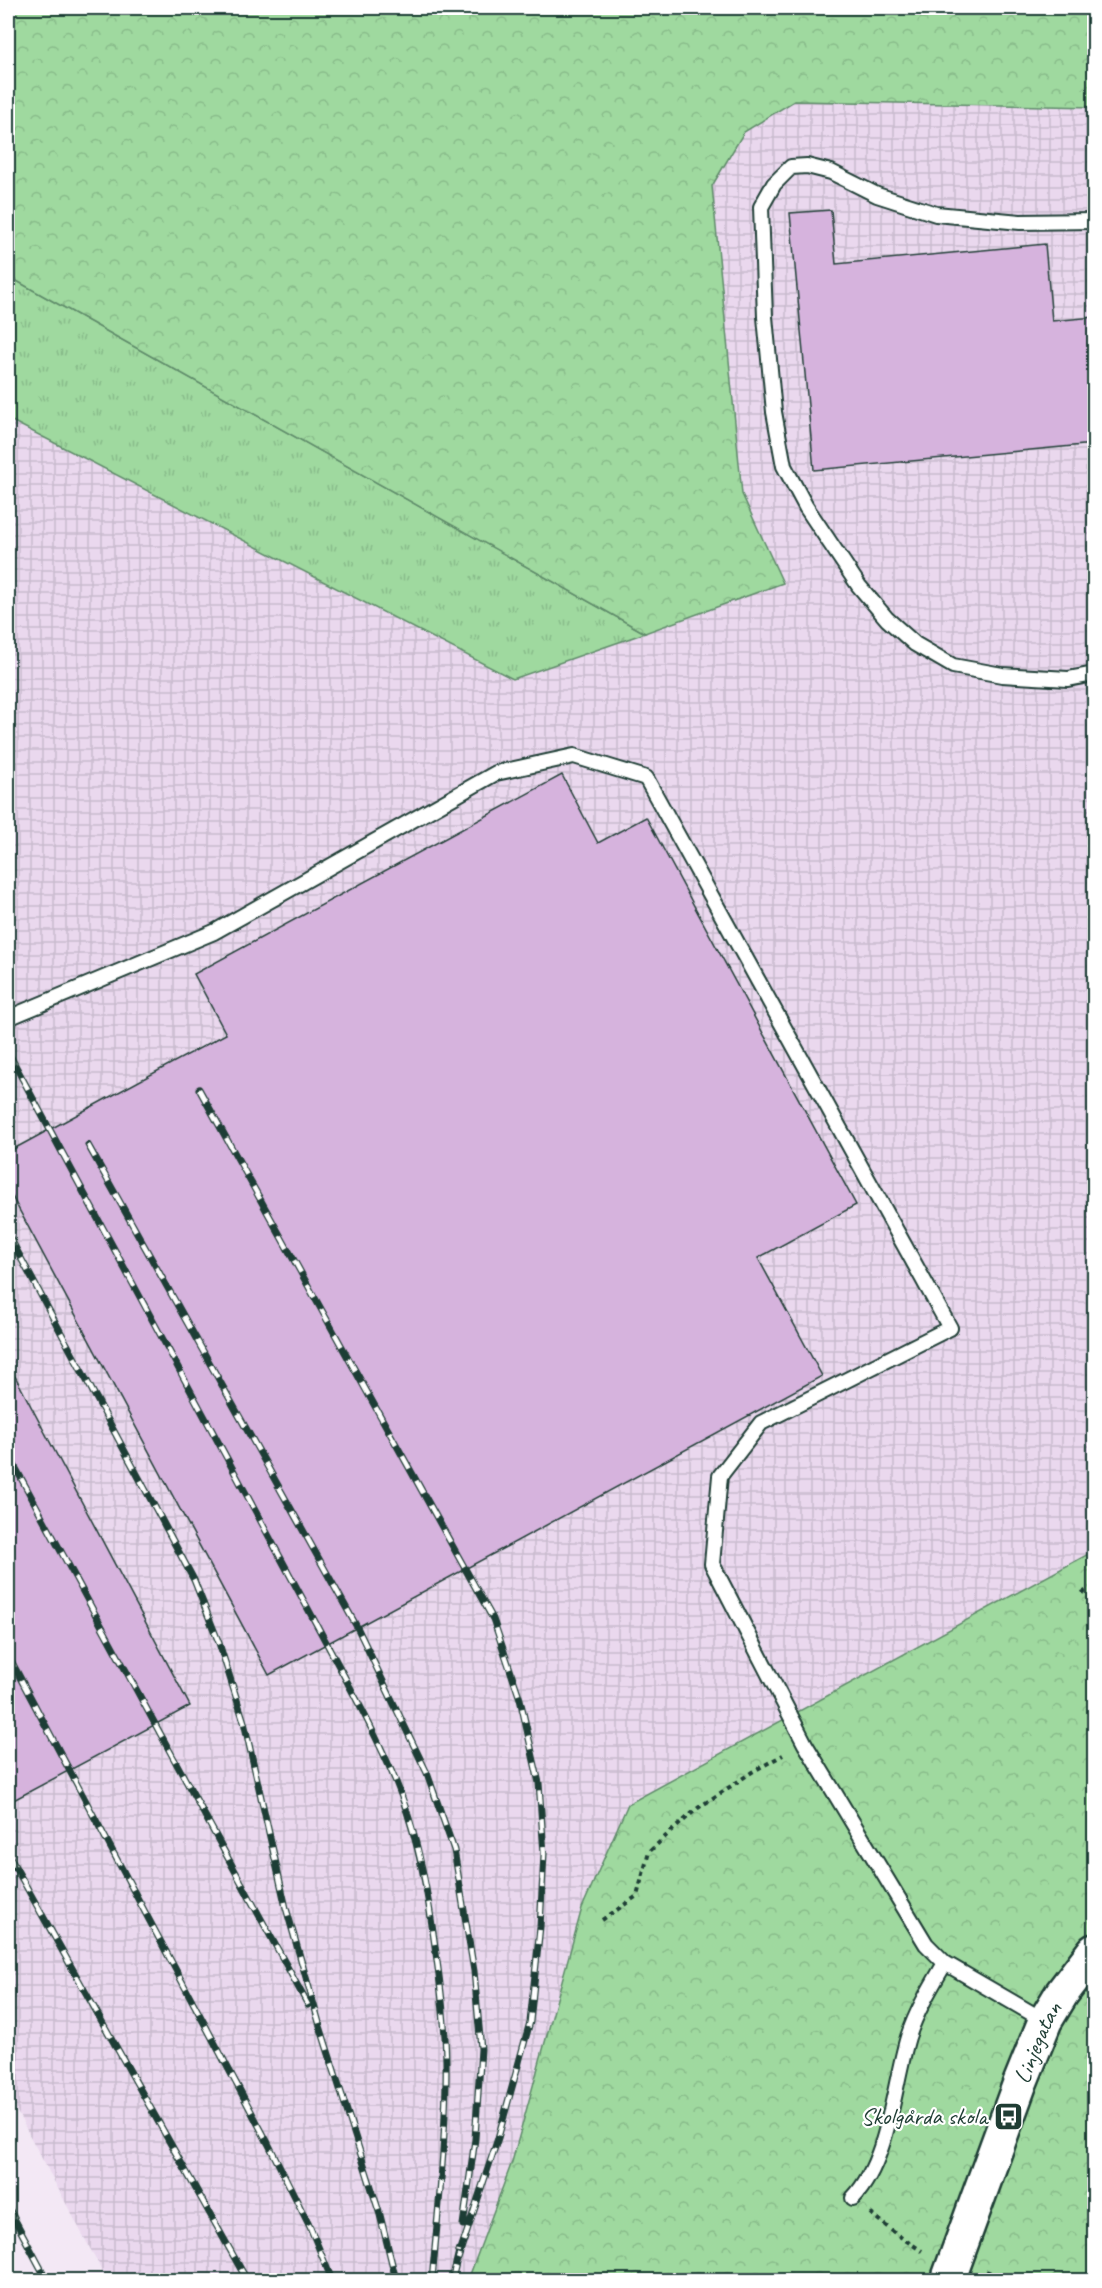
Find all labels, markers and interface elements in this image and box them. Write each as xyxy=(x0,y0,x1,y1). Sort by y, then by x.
street label: Linjegatan xyxy=(1007,1996,1069,2088)
bus stop icon: Skolgårda skola xyxy=(992,2100,1024,2132)
place label: Skolgårda skola xyxy=(861,2101,989,2131)

